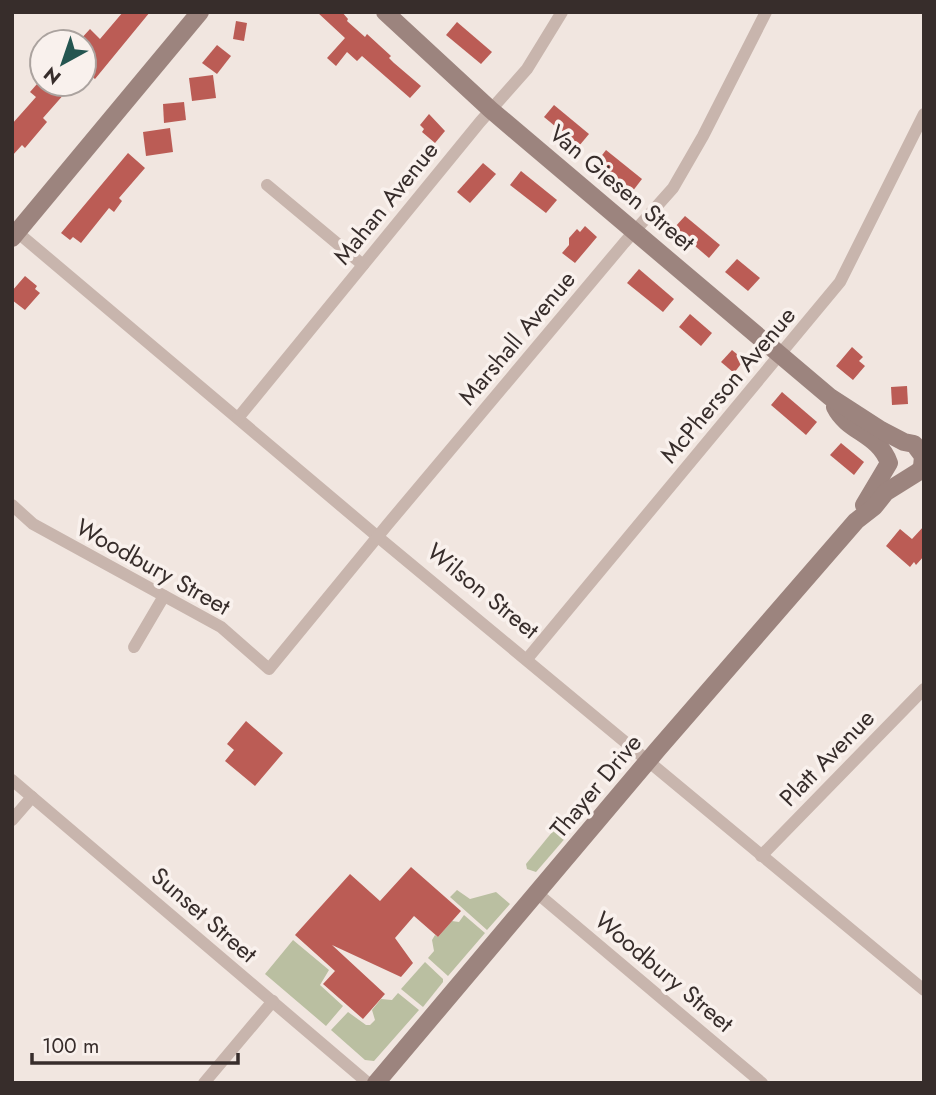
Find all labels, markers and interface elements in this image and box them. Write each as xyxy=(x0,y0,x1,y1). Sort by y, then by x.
north arrow xyxy=(28,28,98,98)
text: N xyxy=(38,60,67,91)
street label: Van Giesen Street xyxy=(542,116,703,259)
street label: Mahan Avenue xyxy=(325,134,446,272)
street label: Marshall Avenue xyxy=(450,263,583,413)
street label: McPherson Avenue xyxy=(652,299,804,470)
street label: Woodbury Street xyxy=(70,510,237,624)
street label: Wilson Street xyxy=(420,534,547,647)
street label: Platt Avenue xyxy=(771,701,882,814)
street label: Thayer Drive xyxy=(542,726,650,845)
street label: Sunset Street xyxy=(144,859,265,971)
street label: Woodbury Street xyxy=(587,903,742,1040)
scale bar xyxy=(32,1021,238,1066)
text: 100 m xyxy=(42,1031,99,1061)

